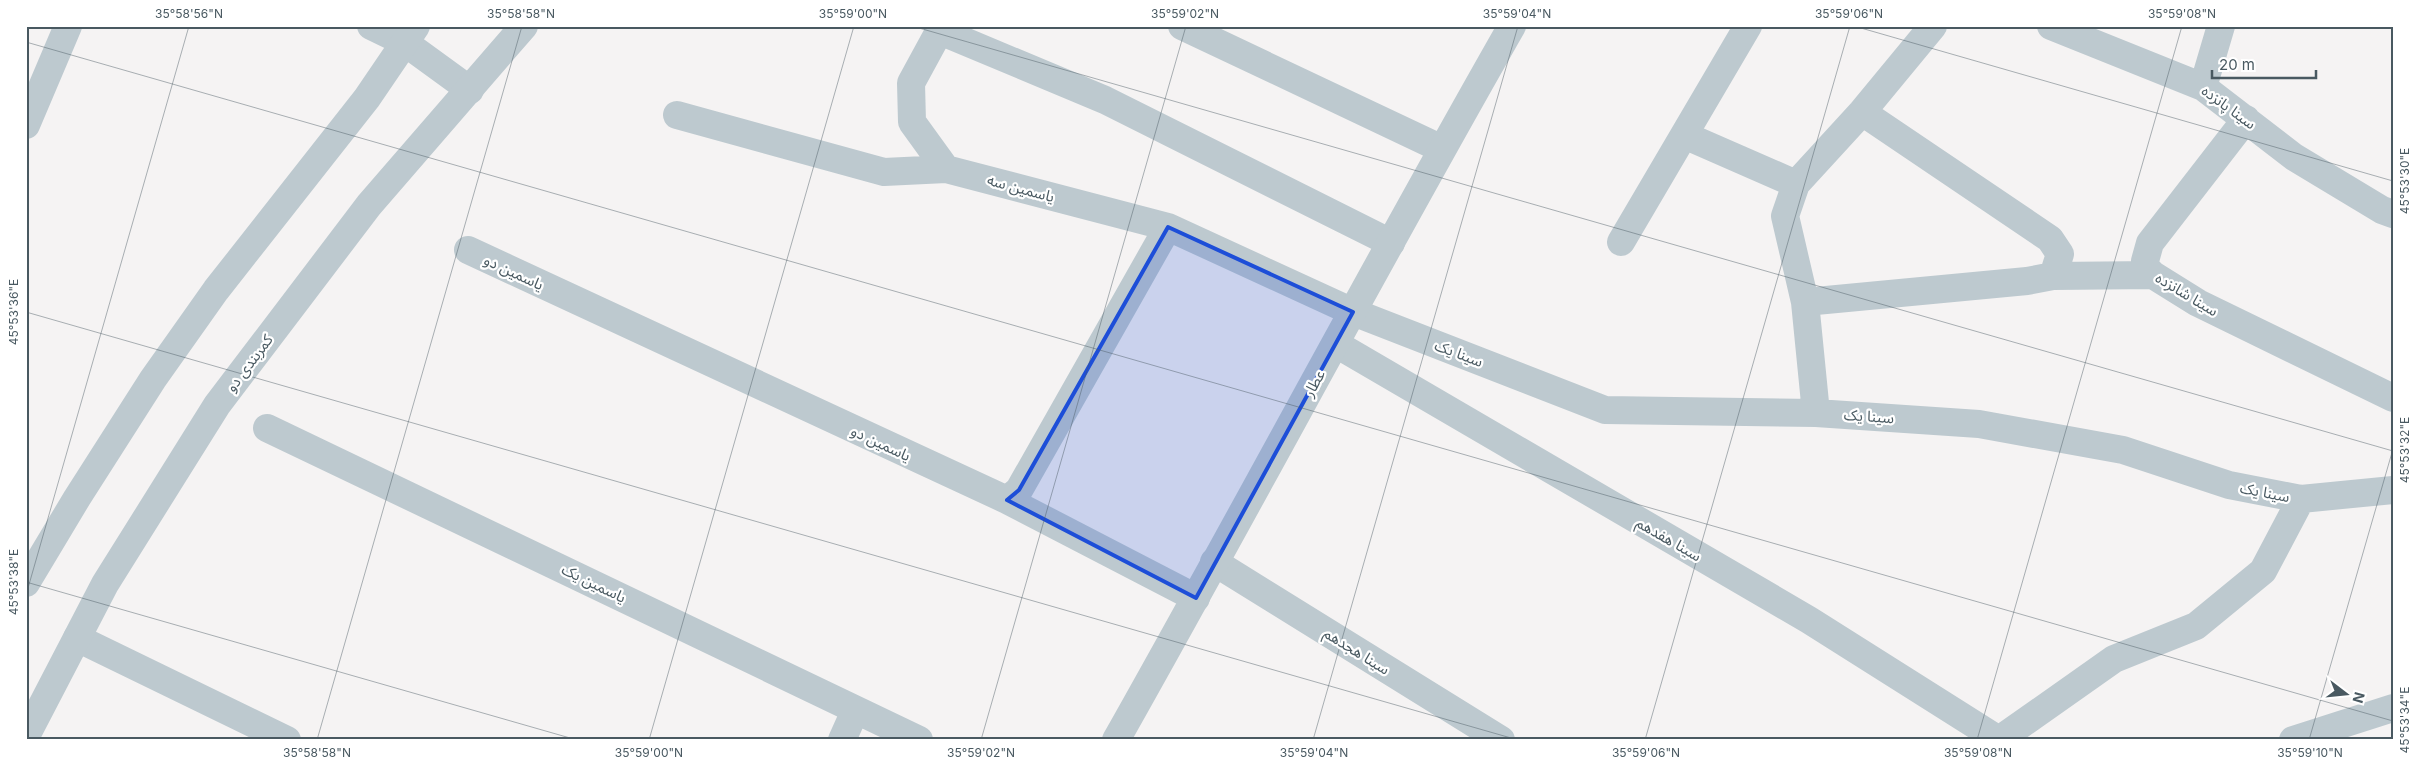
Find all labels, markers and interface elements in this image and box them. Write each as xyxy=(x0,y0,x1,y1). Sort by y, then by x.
text: 35°58'56"N xyxy=(155,6,223,21)
text: 35°58'58"N xyxy=(487,6,555,21)
text: 35°59'00"N xyxy=(819,6,887,21)
text: 35°59'02"N xyxy=(1151,6,1219,21)
text: 35°59'04"N xyxy=(1483,6,1551,21)
text: 35°59'06"N xyxy=(1815,6,1883,21)
text: 35°59'08"N xyxy=(2148,6,2216,21)
scale bar xyxy=(2212,48,2315,80)
text: 20 m xyxy=(2219,55,2255,74)
street label: سینا پانزده xyxy=(2197,81,2260,134)
text: 45°53'30"E xyxy=(2397,148,2412,214)
street label: یاسمین سه xyxy=(985,170,1057,206)
street label: یاسمین دو xyxy=(481,250,547,294)
street label: سینا شانزده xyxy=(2152,268,2222,320)
text: 45°53'36"E xyxy=(6,279,21,345)
street label: کمربندی دو xyxy=(221,330,277,395)
street label: سینا یک xyxy=(1432,335,1486,371)
street label: عطار xyxy=(1298,366,1329,401)
street label: سینا یک xyxy=(1843,405,1895,427)
text: 45°53'32"E xyxy=(2397,417,2412,483)
street label: یاسمین دو xyxy=(848,421,914,465)
street label: سینا یک xyxy=(2239,478,2292,506)
street label: سینا هفدهم xyxy=(1632,513,1705,567)
text: 45°53'38"E xyxy=(6,549,21,615)
street label: یاسمین یک xyxy=(559,559,629,607)
street label: سینا هجدهم xyxy=(1319,623,1394,681)
north arrow xyxy=(2322,668,2372,718)
text: 45°53'34"E xyxy=(2397,687,2412,753)
text: N xyxy=(2349,690,2369,705)
text: 35°58'58"N xyxy=(283,745,351,760)
text: 35°59'00"N xyxy=(615,745,683,760)
text: 35°59'02"N xyxy=(947,745,1015,760)
text: 35°59'04"N xyxy=(1280,745,1348,760)
text: 35°59'06"N xyxy=(1612,745,1680,760)
text: 35°59'08"N xyxy=(1944,745,2012,760)
text: 35°59'10"N xyxy=(2277,745,2343,760)

